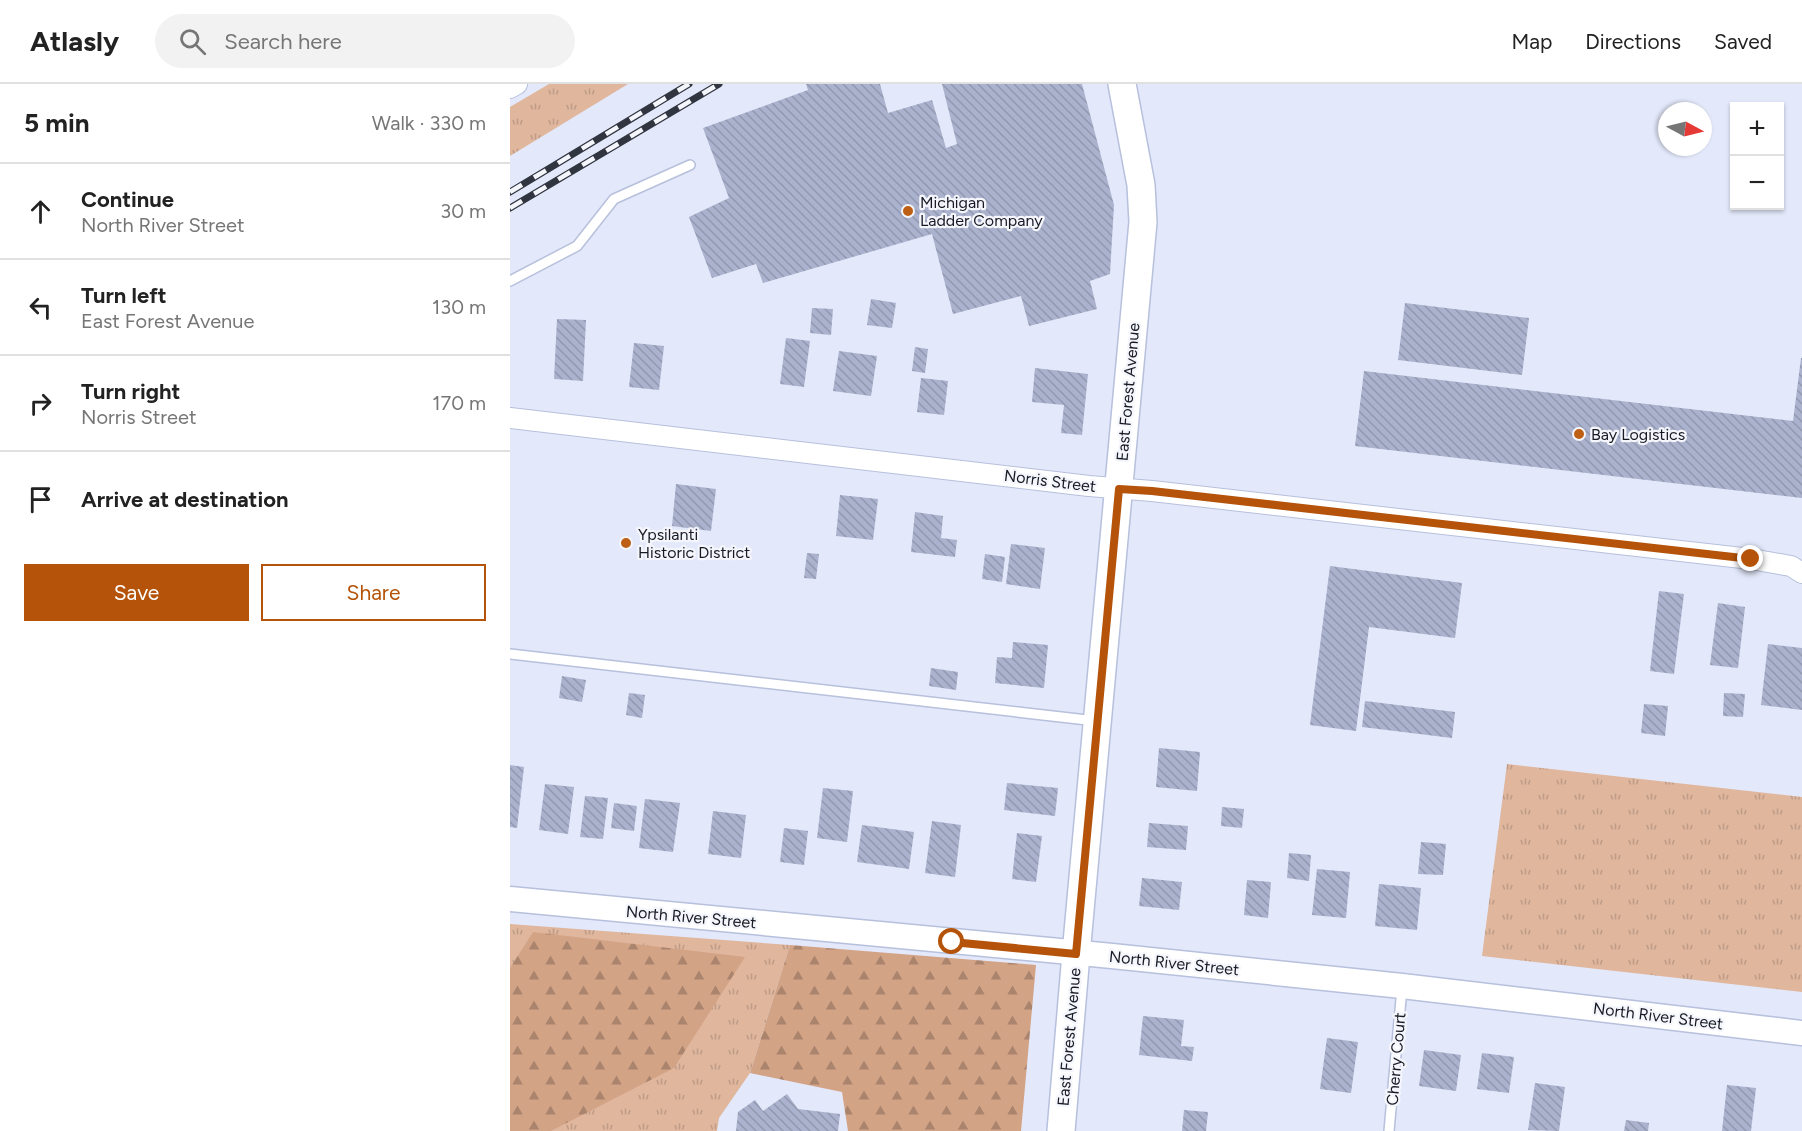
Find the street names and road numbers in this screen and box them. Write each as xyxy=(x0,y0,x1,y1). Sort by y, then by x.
street label: East Forest Avenue xyxy=(1112,322,1144,462)
street label: Norris Street xyxy=(1003,466,1097,496)
street label: North River Street xyxy=(625,902,757,932)
street label: North River Street xyxy=(1108,947,1240,979)
street label: East Forest Avenue xyxy=(1053,967,1085,1107)
street label: North River Street xyxy=(1592,999,1724,1033)
street label: Cherry Court xyxy=(1382,1012,1410,1106)

